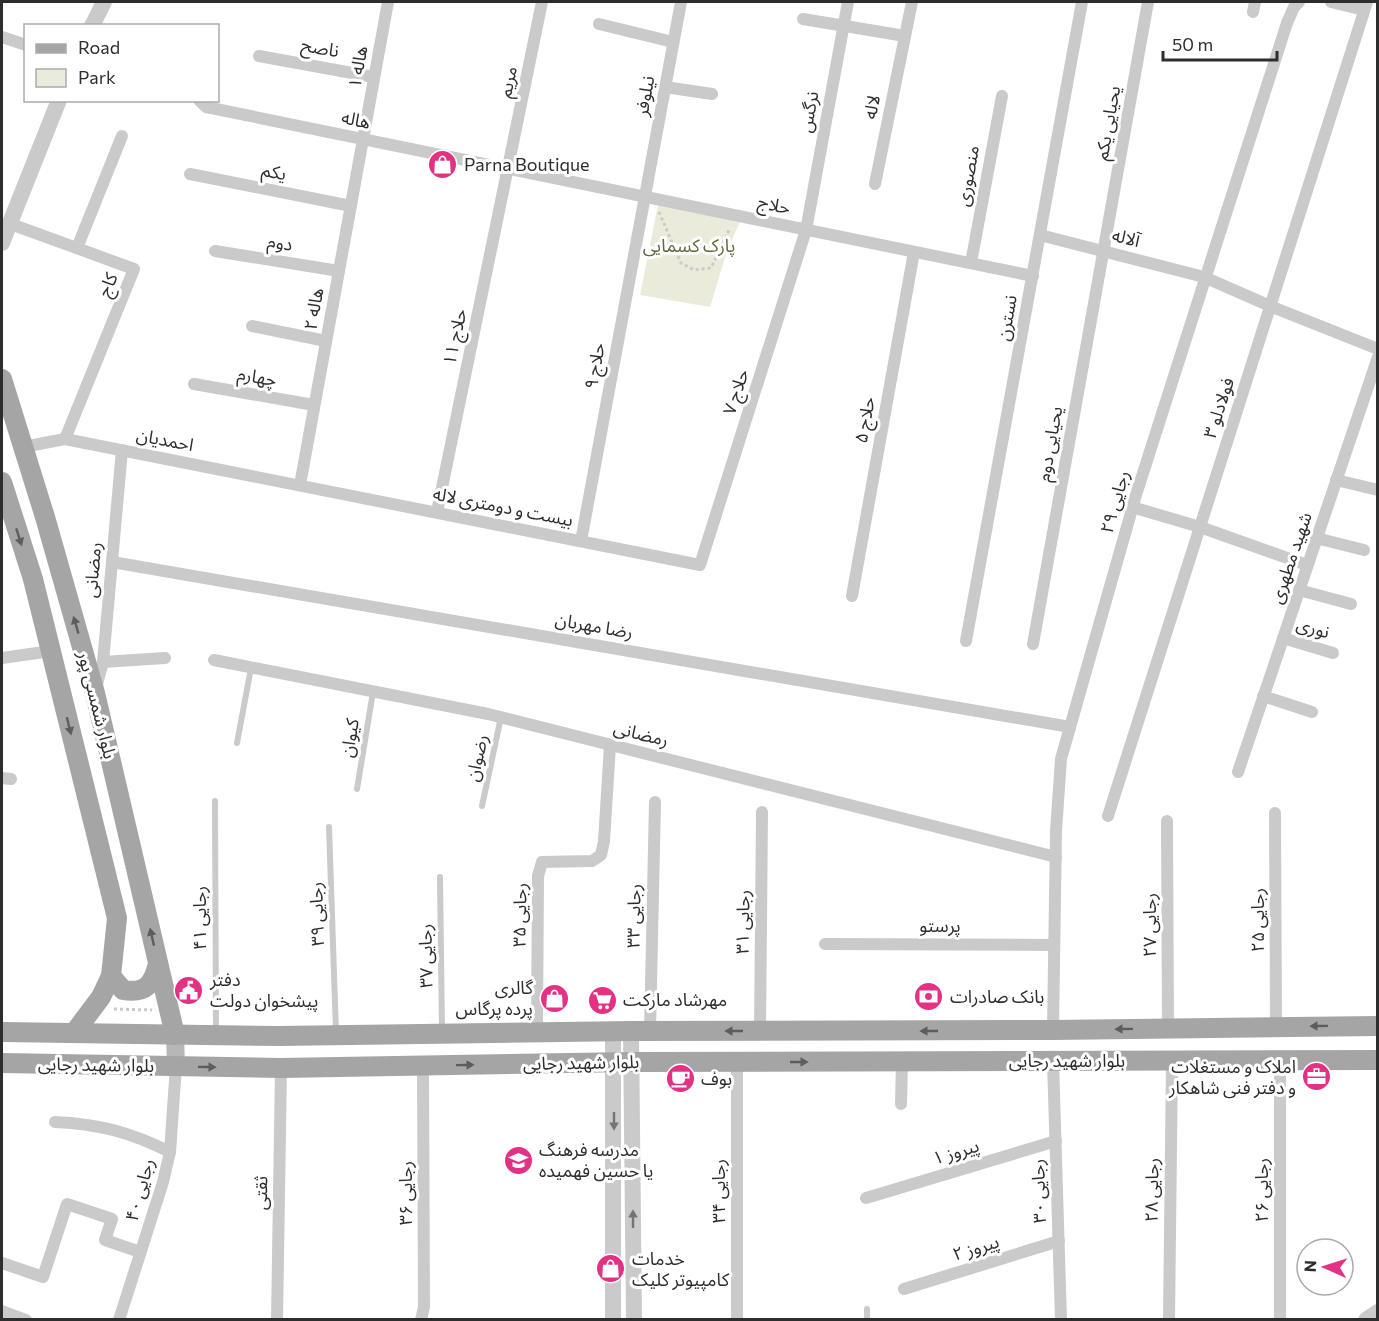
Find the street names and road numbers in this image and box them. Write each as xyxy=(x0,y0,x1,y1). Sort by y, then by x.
street label: ناصح xyxy=(299,33,341,64)
street label: هاله ۱ xyxy=(342,44,372,90)
street label: مریم xyxy=(493,64,524,100)
street label: نیلوفر xyxy=(629,74,659,119)
street label: یحیایی یکم xyxy=(1090,84,1127,162)
street label: نرگس xyxy=(794,89,823,134)
street label: لاله xyxy=(858,93,884,121)
street label: هاله xyxy=(340,105,373,133)
street label: منصوری xyxy=(951,144,984,208)
street label: یکم xyxy=(259,158,288,187)
street label: حلاج xyxy=(755,190,793,221)
street label: آلاله xyxy=(1110,223,1143,251)
street label: دوم xyxy=(265,229,294,259)
street label: کاج xyxy=(92,269,125,301)
street label: هاله ۲ xyxy=(298,286,328,332)
street label: نسترن xyxy=(991,293,1022,343)
street label: حلاج ۱۱ xyxy=(437,307,474,368)
street label: حلاج ۹ xyxy=(579,341,612,391)
street label: چهارم xyxy=(235,362,279,394)
street label: حلاج ۷ xyxy=(717,366,756,418)
street label: فولادلو ۳ xyxy=(1198,375,1239,441)
street label: حلاج ۵ xyxy=(849,395,882,445)
street label: یحیایی دوم xyxy=(1032,404,1070,484)
street label: احمدیان xyxy=(135,423,196,456)
street label: رجایی ۲۹ xyxy=(1095,468,1134,536)
street label: بیست و دومتری لاله xyxy=(431,482,575,531)
street label: شهید مطهری xyxy=(1264,509,1317,607)
street label: رمضانی xyxy=(79,541,106,599)
street label: رضا مهربان xyxy=(553,607,635,644)
street label: نوری xyxy=(1294,612,1332,643)
street label: بلوار شمسی پور xyxy=(73,648,122,761)
street label: کیوان xyxy=(335,716,364,759)
street label: رمضانی xyxy=(611,716,671,751)
street label: رضوان xyxy=(460,732,493,783)
street label: رجایی ۳۹ xyxy=(304,881,329,947)
street label: رجایی ۳۵ xyxy=(507,883,532,947)
street label: رجایی ۳۳ xyxy=(621,884,646,948)
street label: رجایی ۴۱ xyxy=(188,886,211,950)
street label: رجایی ۲۵ xyxy=(1246,888,1269,952)
street label: رجایی ۳۱ xyxy=(730,890,755,954)
street label: رجایی ۲۷ xyxy=(1138,893,1161,957)
street label: پرستو xyxy=(919,914,961,937)
street label: رجایی ۳۷ xyxy=(413,924,438,988)
street label: بلوار شهید رجایی xyxy=(1009,1049,1125,1072)
street label: بلوار شهید رجایی xyxy=(523,1050,639,1075)
street label: بلوار شهید رجایی xyxy=(38,1052,154,1077)
street label: پیروز ۱ xyxy=(930,1134,982,1170)
street label: رجایی ۴۰ xyxy=(120,1156,159,1224)
street label: رجایی ۳۰ xyxy=(1026,1158,1051,1224)
street label: رجایی ۲۸ xyxy=(1139,1158,1164,1222)
street label: رجایی ۲۶ xyxy=(1250,1158,1273,1222)
street label: رجایی ۳۴ xyxy=(707,1159,730,1223)
street label: رجایی ۳۶ xyxy=(394,1161,417,1225)
street label: ثقتی xyxy=(249,1176,272,1210)
street label: پیروز ۲ xyxy=(950,1230,1002,1266)

